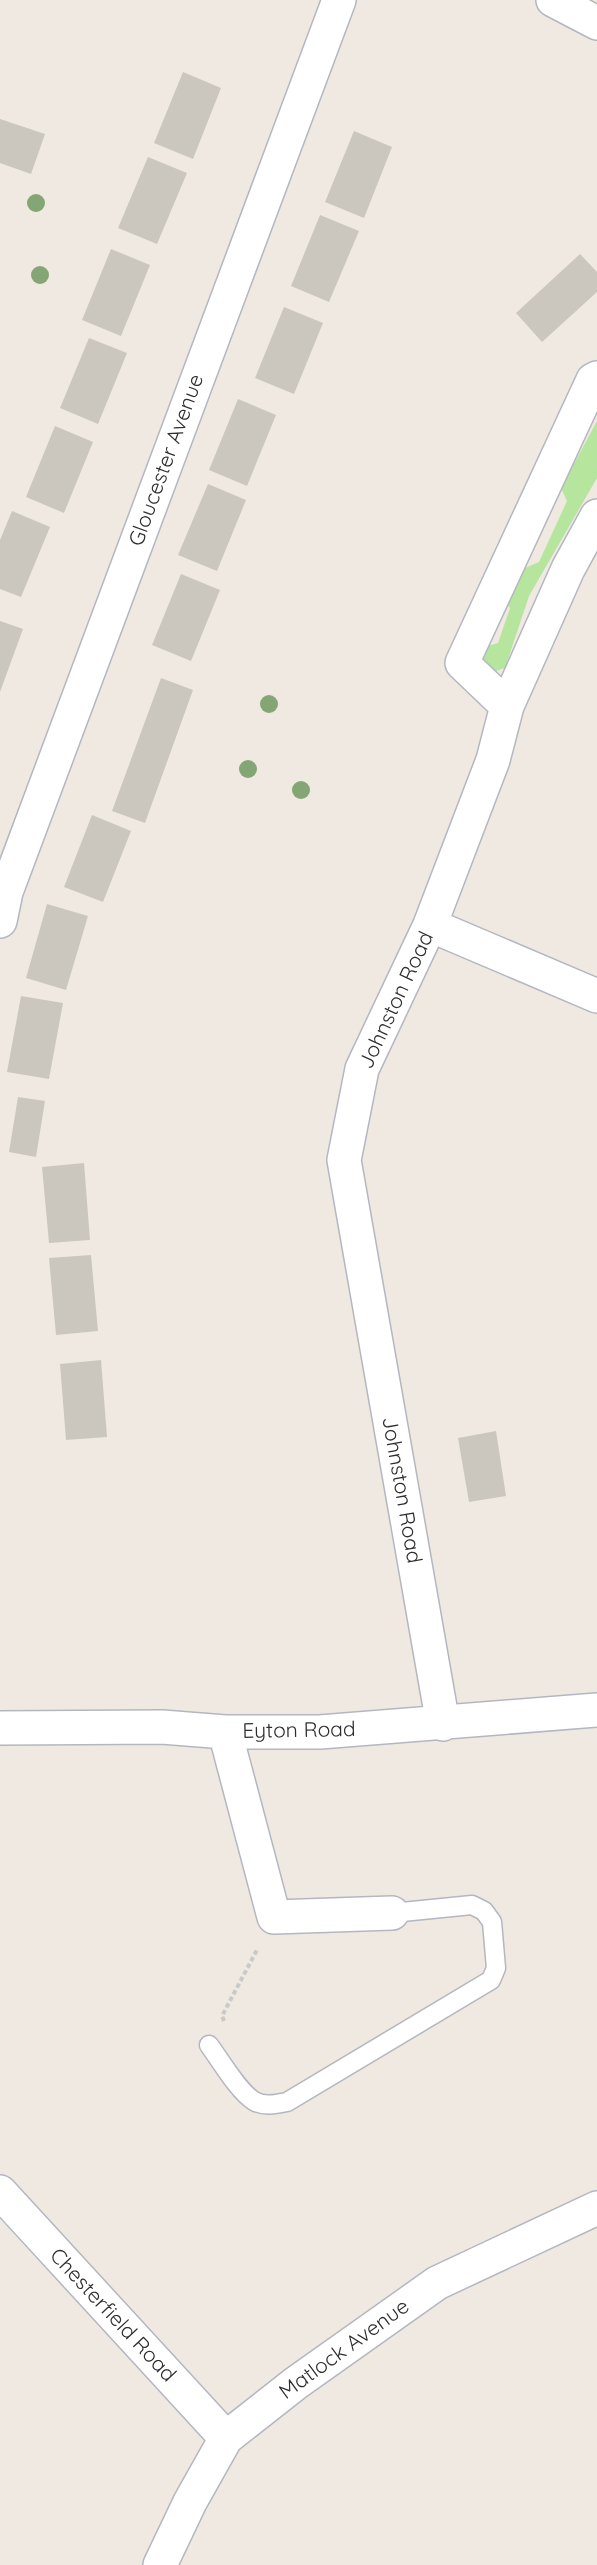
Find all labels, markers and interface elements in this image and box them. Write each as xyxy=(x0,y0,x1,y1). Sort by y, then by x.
street label: Gloucester Avenue xyxy=(122,370,208,549)
street label: Johnston Road xyxy=(352,927,438,1072)
street label: Johnston Road xyxy=(377,1415,429,1565)
street label: Eyton Road xyxy=(242,1715,356,1743)
street label: Chesterfield Road xyxy=(45,2242,182,2387)
street label: Matlock Avenue xyxy=(273,2292,413,2404)

